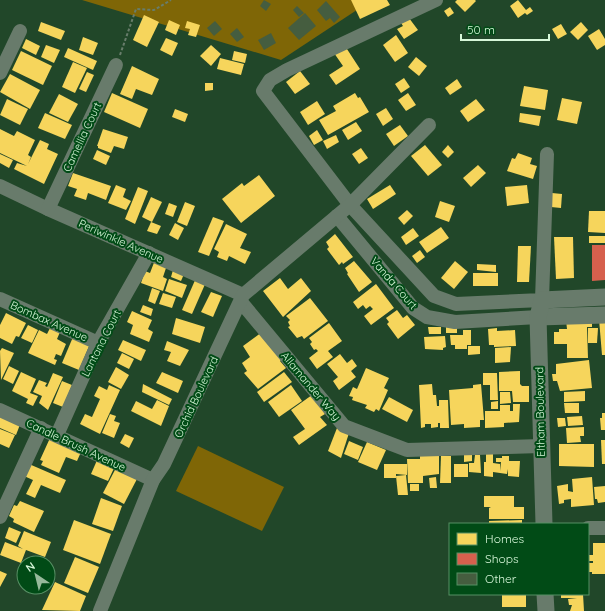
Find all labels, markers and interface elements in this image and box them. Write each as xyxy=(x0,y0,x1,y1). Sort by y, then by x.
scale bar xyxy=(461,16,549,42)
text: 50 m xyxy=(467,22,495,37)
street label: Camellia Court xyxy=(60,100,104,174)
street label: Periwinkle Avenue xyxy=(76,216,166,266)
street label: Vanda Court xyxy=(368,254,421,312)
street label: Bombax Avenue xyxy=(8,298,90,344)
street label: Lantana Court xyxy=(78,307,124,379)
street label: Allamander Way xyxy=(278,349,344,423)
street label: Orchid Boulevard xyxy=(171,354,221,440)
street label: Eltham Boulevard xyxy=(532,367,548,457)
street label: Candle Brush Avenue xyxy=(24,416,128,474)
legend xyxy=(449,523,589,595)
text: Homes xyxy=(485,531,525,546)
text: Shops xyxy=(485,551,519,566)
north arrow xyxy=(16,555,56,595)
text: N xyxy=(23,559,38,575)
text: Other xyxy=(485,571,517,586)

